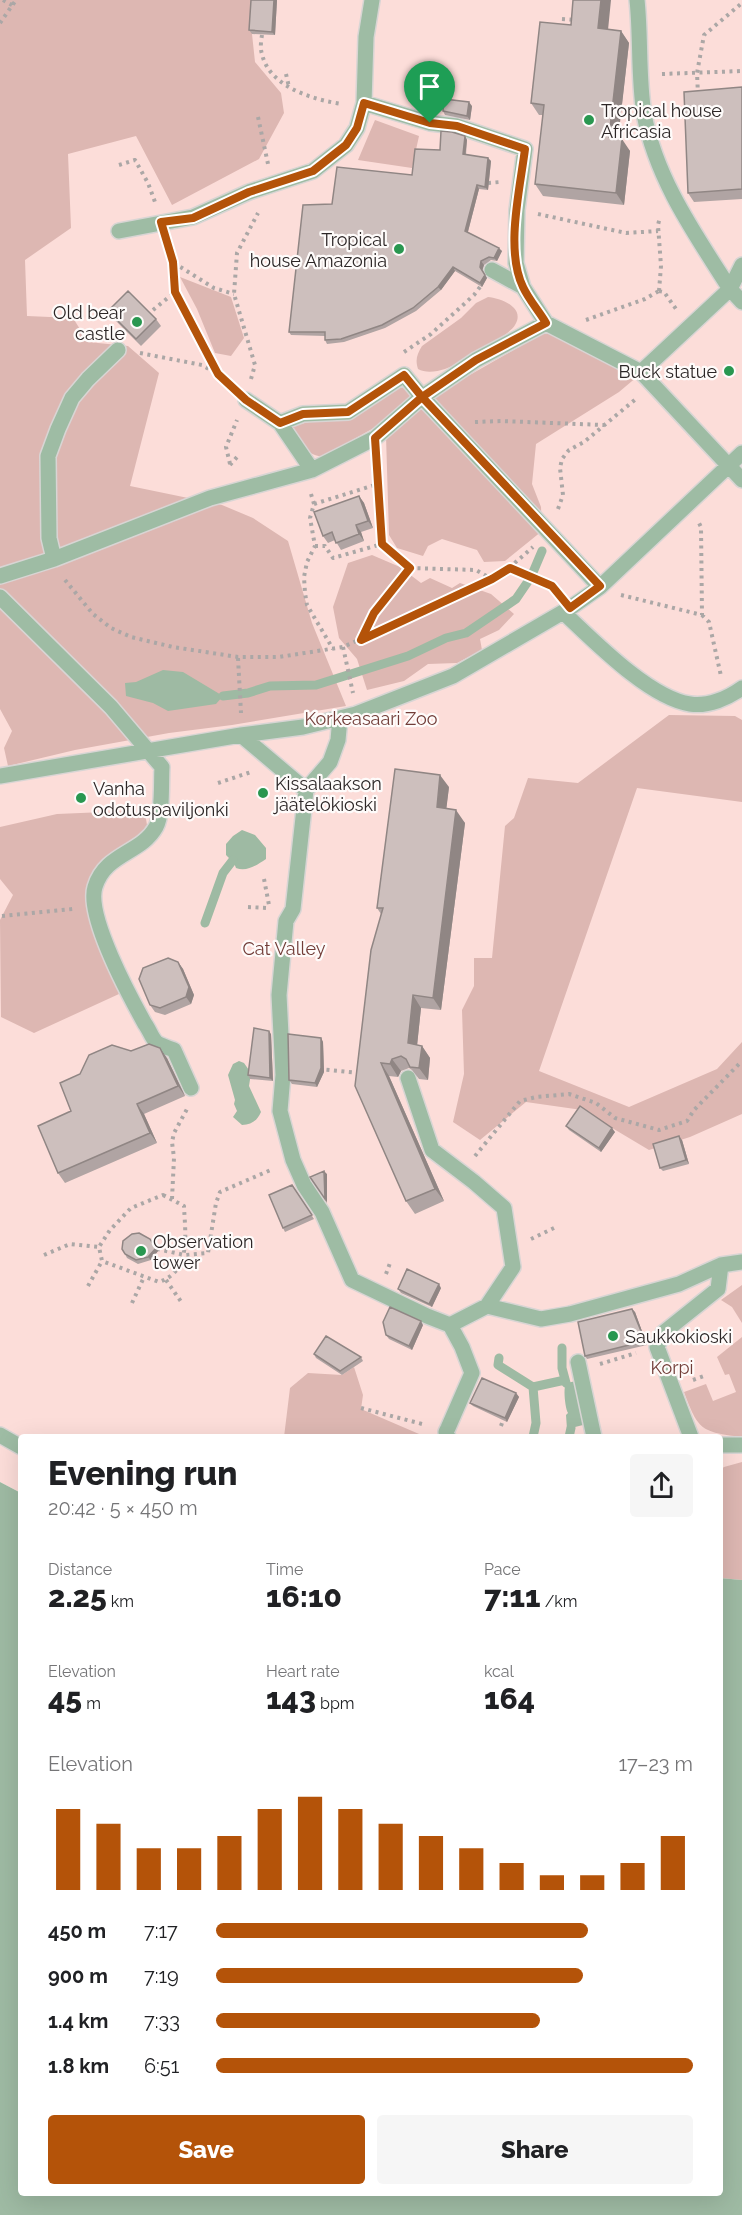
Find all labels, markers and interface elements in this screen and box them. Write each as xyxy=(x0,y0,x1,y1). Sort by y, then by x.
pin xyxy=(404,61,455,123)
icon: arrive xyxy=(413,70,446,103)
place label: Tropical house Africasia xyxy=(601,100,722,142)
marker: Tropical house Africasia xyxy=(582,113,596,127)
place label: Tropical house Amazonia xyxy=(250,229,387,271)
marker: Tropical house Amazonia xyxy=(392,242,406,256)
place label: Old bear castle xyxy=(53,302,126,344)
marker: Old bear castle xyxy=(130,315,144,329)
place label: Buck statue xyxy=(619,361,717,382)
marker: Buck statue xyxy=(722,364,736,378)
park label: Korkeasaari Zoo xyxy=(304,708,438,729)
place label: Kissalaakson jäätelökioski xyxy=(272,773,382,815)
place label: Vanha odotuspaviljonki xyxy=(93,778,229,820)
marker: Kissalaakson jäätelökioski xyxy=(256,786,270,800)
marker: Vanha odotuspaviljonki xyxy=(74,791,88,805)
park label: Cat Valley xyxy=(242,938,326,959)
place label: Observation tower xyxy=(153,1231,253,1273)
marker: Observation tower xyxy=(134,1244,148,1258)
place label: Saukkokioski xyxy=(625,1326,732,1347)
marker: Saukkokioski xyxy=(606,1329,620,1343)
park label: Korpi xyxy=(650,1357,694,1378)
text: Evening run xyxy=(48,1454,238,1493)
button: share xyxy=(630,1454,693,1517)
text: 20:42 · 5 × 450 m xyxy=(48,1496,198,1520)
text: Distance xyxy=(48,1560,112,1579)
text: Time xyxy=(266,1560,303,1579)
text: Pace xyxy=(484,1560,521,1579)
text: 2.25 xyxy=(48,1579,107,1614)
text: 16:10 xyxy=(266,1579,342,1614)
text: 7:11 xyxy=(484,1579,541,1614)
text: km xyxy=(107,1592,134,1611)
text: /km xyxy=(541,1592,578,1611)
text: Elevation xyxy=(48,1662,116,1681)
text: Heart rate xyxy=(266,1662,340,1681)
text: kcal xyxy=(484,1662,514,1681)
text: 45 xyxy=(48,1681,82,1716)
text: 143 xyxy=(266,1681,316,1716)
text: 164 xyxy=(484,1681,535,1716)
text: m xyxy=(82,1694,101,1713)
text: bpm xyxy=(316,1694,354,1713)
text: Elevation xyxy=(48,1752,133,1776)
text: 17–23 m xyxy=(619,1752,693,1776)
text: 450 m xyxy=(48,1919,106,1943)
text: 7:17 xyxy=(144,1919,178,1943)
text: 900 m xyxy=(48,1964,108,1988)
text: 7:19 xyxy=(144,1964,179,1988)
text: 1.4 km xyxy=(48,2009,108,2033)
text: 7:33 xyxy=(144,2009,180,2033)
text: 1.8 km xyxy=(48,2054,109,2078)
text: 6:51 xyxy=(144,2054,179,2078)
button: Save xyxy=(48,2115,365,2184)
button: Share xyxy=(377,2115,693,2184)

